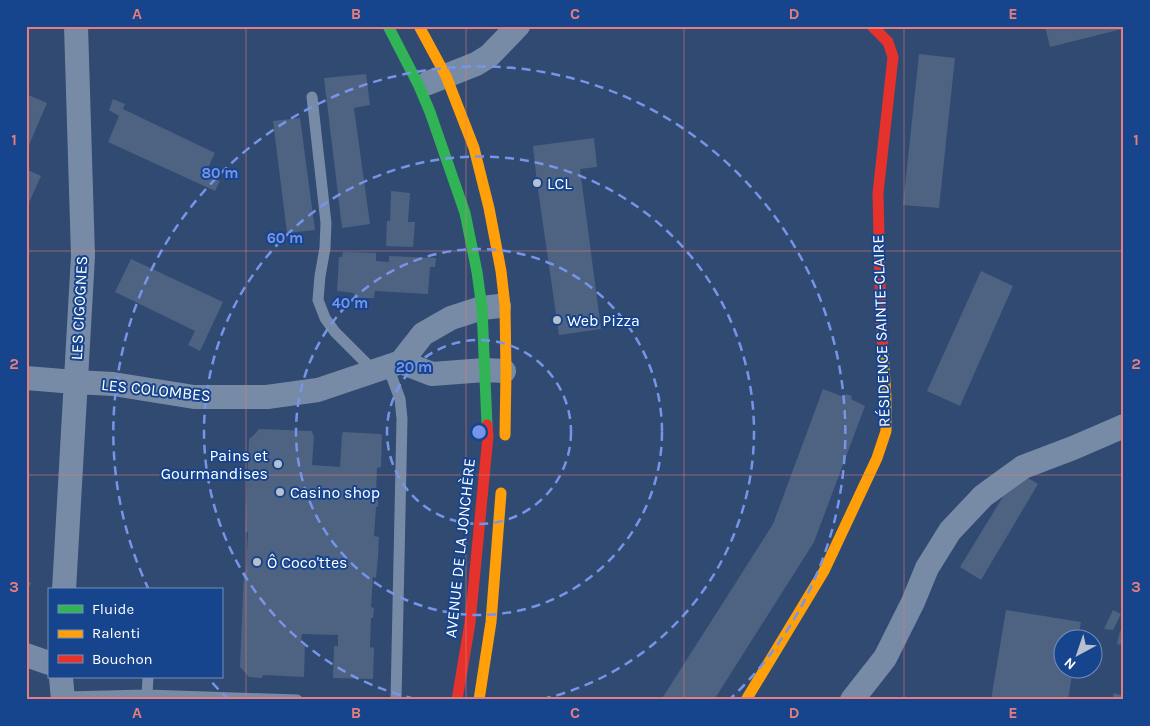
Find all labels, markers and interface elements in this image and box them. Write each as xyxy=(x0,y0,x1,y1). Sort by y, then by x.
text: A xyxy=(132,4,142,23)
text: B xyxy=(351,4,361,23)
text: C xyxy=(570,4,580,23)
text: D xyxy=(789,4,800,23)
text: E xyxy=(1008,4,1018,23)
text: 1 xyxy=(11,130,17,149)
text: 1 xyxy=(1133,130,1139,149)
text: 80 m xyxy=(201,164,239,182)
place label: LCL xyxy=(547,174,572,193)
marker: LCL xyxy=(531,177,543,189)
text: 60 m xyxy=(267,229,303,247)
street label: RÉSIDENCE SAINTE-CLAIRE xyxy=(868,234,894,428)
street label: LES CIGOGNES xyxy=(67,255,91,361)
text: 40 m xyxy=(332,294,368,312)
place label: Web Pizza xyxy=(567,311,640,330)
marker: Web Pizza xyxy=(551,314,563,326)
text: 2 xyxy=(9,354,19,373)
text: 2 xyxy=(1131,354,1141,373)
text: 20 m xyxy=(396,358,432,376)
street label: LES COLOMBES xyxy=(100,375,212,405)
centre of rings xyxy=(470,423,488,441)
place label: Pains et Gourmandises xyxy=(161,446,268,483)
street label: AVENUE DE LA JONCHÈRE xyxy=(441,457,479,639)
marker: Pains et Gourmandises xyxy=(272,458,284,470)
place label: Casino shop xyxy=(290,483,380,502)
marker: Casino shop xyxy=(274,486,286,498)
place label: Ô Coco'ttes xyxy=(267,553,348,572)
marker: Ô Coco'ttes xyxy=(251,556,263,568)
text: 3 xyxy=(9,577,19,596)
text: 3 xyxy=(1131,577,1141,596)
legend xyxy=(48,588,222,678)
text: Fluide xyxy=(92,600,134,618)
text: Ralenti xyxy=(92,624,141,642)
north arrow xyxy=(1052,628,1102,678)
text: Bouchon xyxy=(92,650,153,668)
text: N xyxy=(1061,654,1079,673)
text: A xyxy=(132,703,142,722)
text: B xyxy=(351,703,361,722)
text: C xyxy=(570,703,580,722)
text: D xyxy=(789,703,800,722)
text: E xyxy=(1008,703,1018,722)

